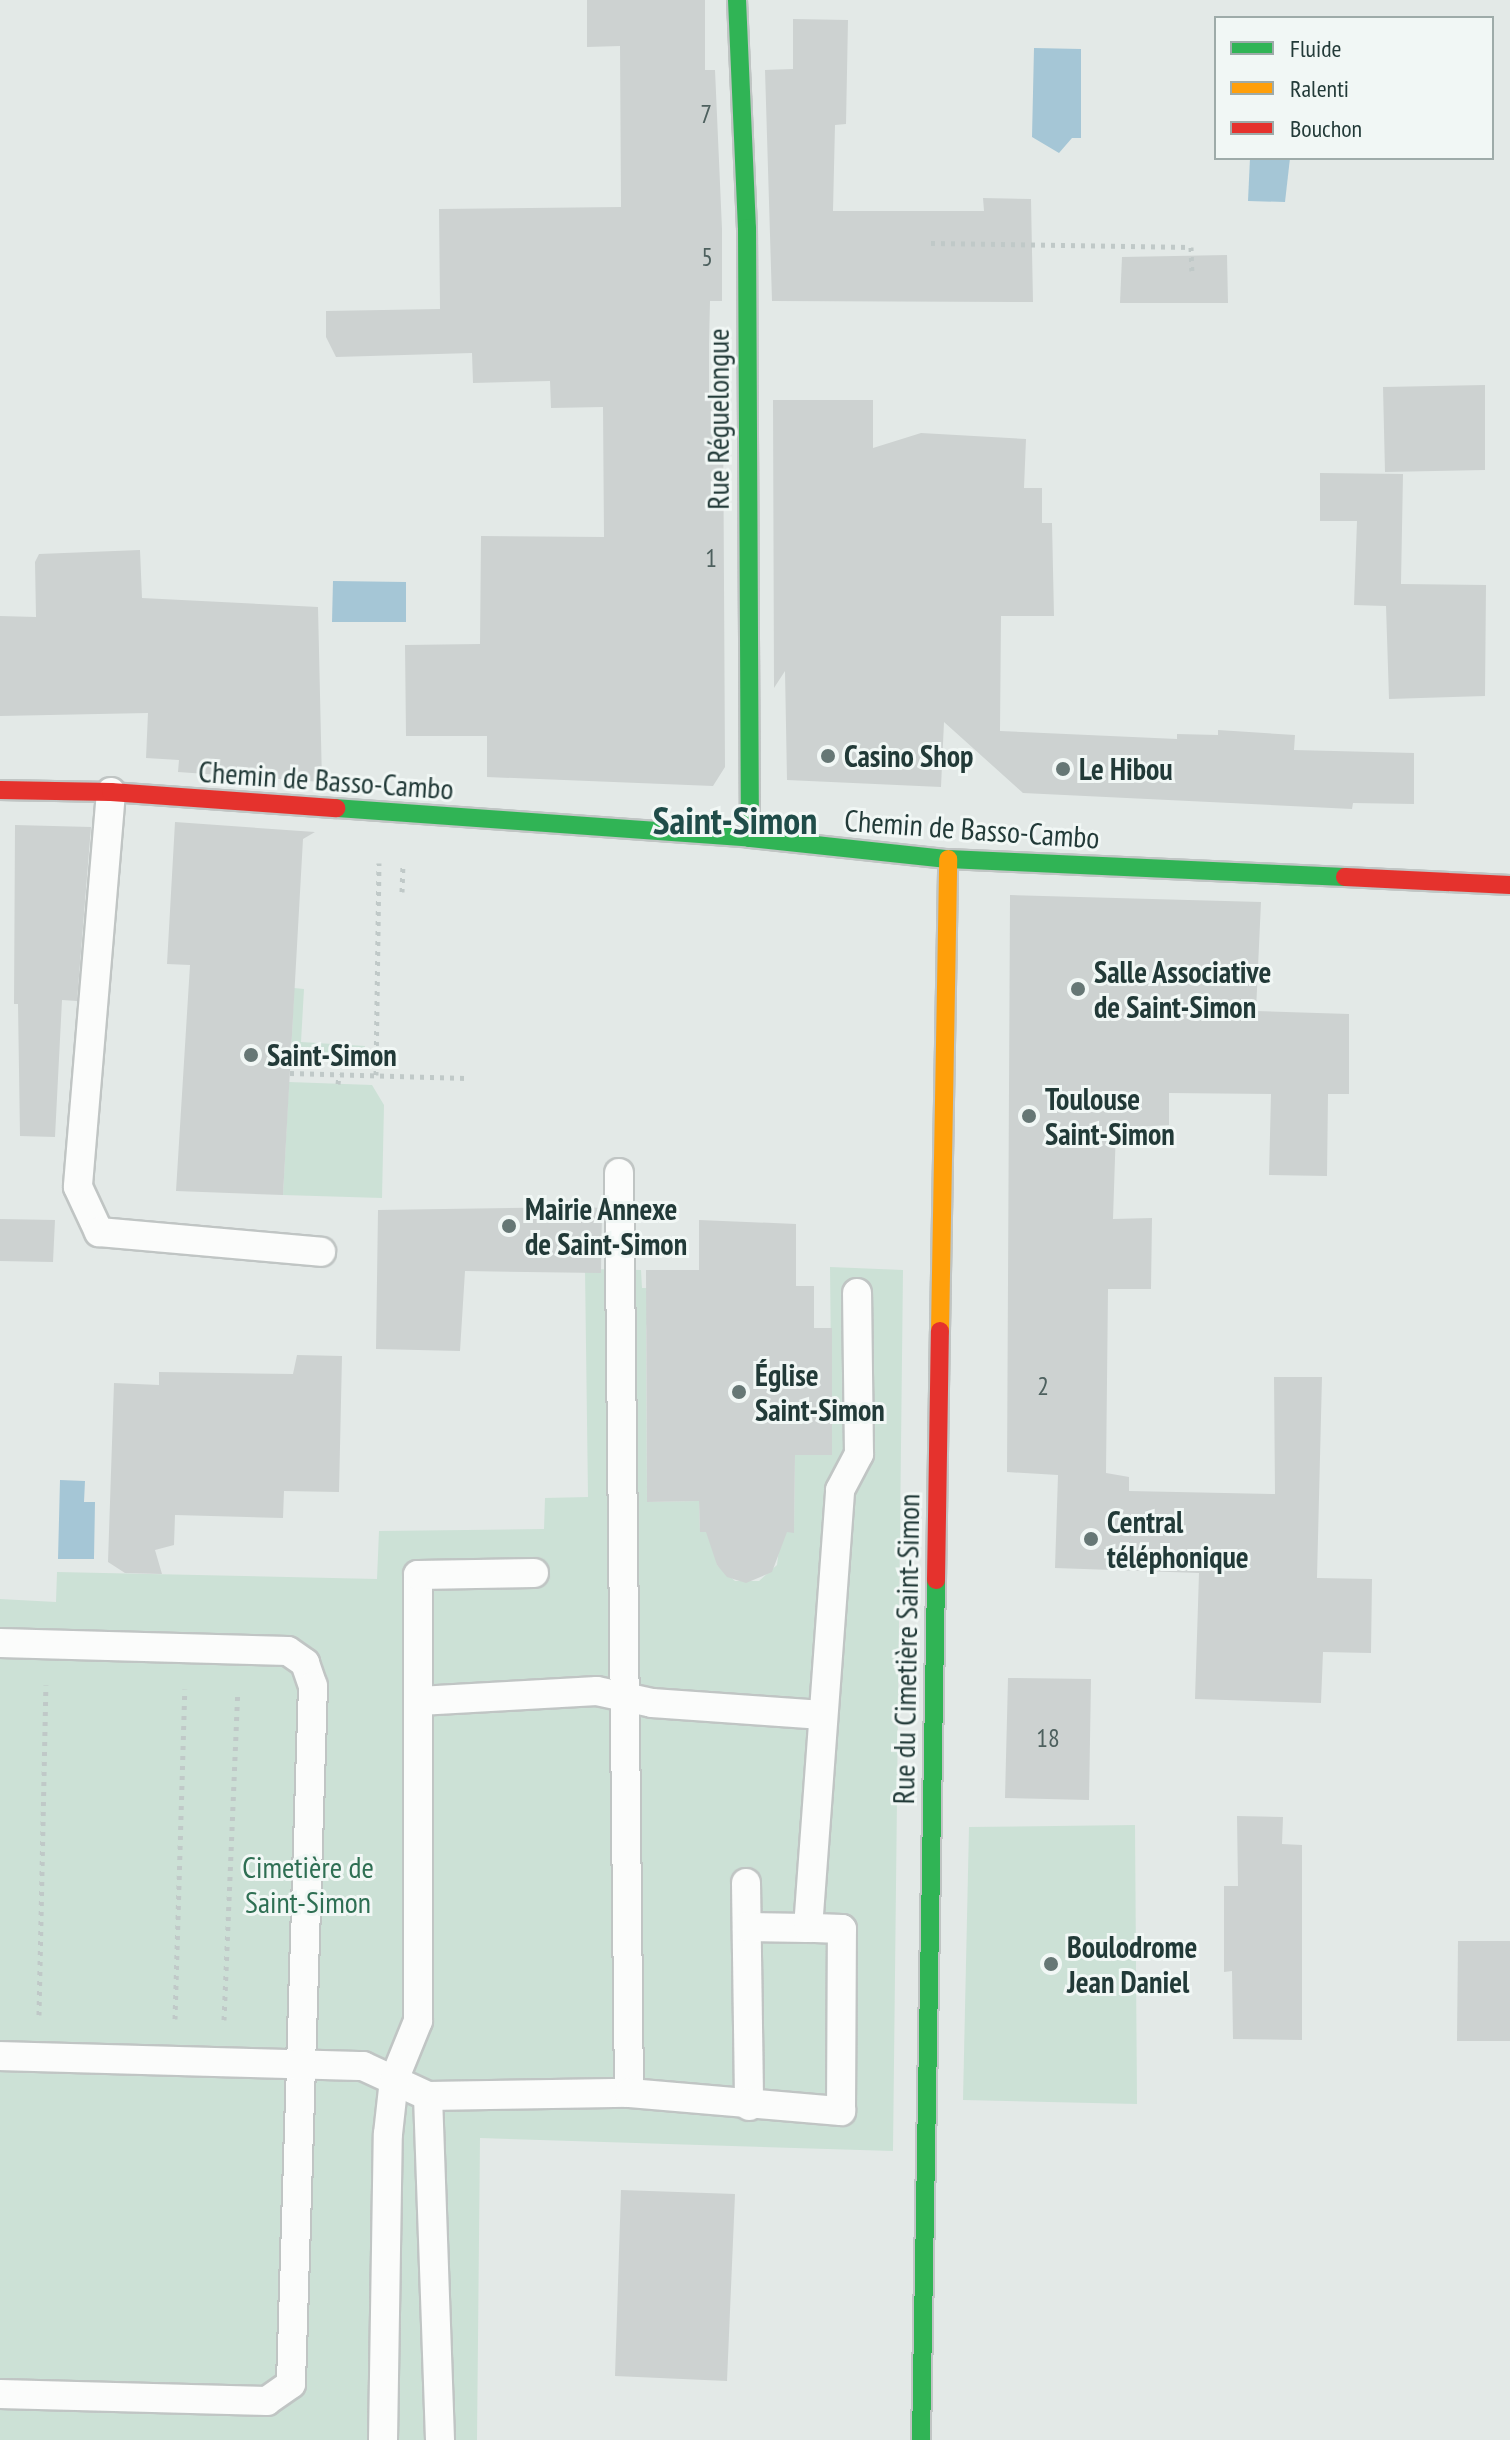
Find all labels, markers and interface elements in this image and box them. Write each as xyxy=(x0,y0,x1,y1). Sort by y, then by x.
legend xyxy=(1214,16,1494,160)
text: Fluide xyxy=(1290,33,1341,64)
text: Ralenti xyxy=(1290,73,1349,104)
house number: 7 xyxy=(700,98,712,130)
text: Bouchon xyxy=(1290,113,1362,144)
house number: 5 xyxy=(701,241,713,273)
street label: Rue Réguelongue xyxy=(700,328,736,510)
house number: 1 xyxy=(705,542,717,574)
place label: Casino Shop xyxy=(844,738,973,774)
marker: Casino Shop xyxy=(819,747,837,765)
place label: Le Hibou xyxy=(1079,751,1173,787)
street label: Chemin de Basso-Cambo xyxy=(197,753,455,807)
marker: Le Hibou xyxy=(1054,760,1072,778)
district label: Saint-Simon xyxy=(653,797,817,843)
street label: Chemin de Basso-Cambo xyxy=(843,802,1101,856)
place label: Salle Associative de Saint-Simon xyxy=(1094,954,1272,1024)
marker: Salle Associative de Saint-Simon xyxy=(1069,980,1087,998)
place label: Saint-Simon xyxy=(267,1037,397,1073)
marker: Saint-Simon xyxy=(242,1046,260,1064)
place label: Toulouse Saint-Simon xyxy=(1045,1081,1175,1152)
marker: Toulouse Saint-Simon xyxy=(1020,1107,1038,1125)
place label: Mairie Annexe de Saint-Simon xyxy=(525,1191,687,1262)
marker: Mairie Annexe de Saint-Simon xyxy=(500,1217,518,1235)
place label: Église Saint-Simon xyxy=(755,1357,885,1428)
house number: 2 xyxy=(1037,1370,1049,1402)
marker: Église Saint-Simon xyxy=(730,1383,748,1401)
street label: Rue du Cimetière Saint-Simon xyxy=(885,1493,927,1805)
place label: Central téléphonique xyxy=(1107,1504,1249,1574)
marker: Central téléphonique xyxy=(1082,1530,1100,1548)
house number: 18 xyxy=(1036,1722,1060,1754)
park label: Cimetière de Saint-Simon xyxy=(242,1849,374,1920)
place label: Boulodrome Jean Daniel xyxy=(1067,1929,1197,2000)
marker: Boulodrome Jean Daniel xyxy=(1042,1955,1060,1973)

